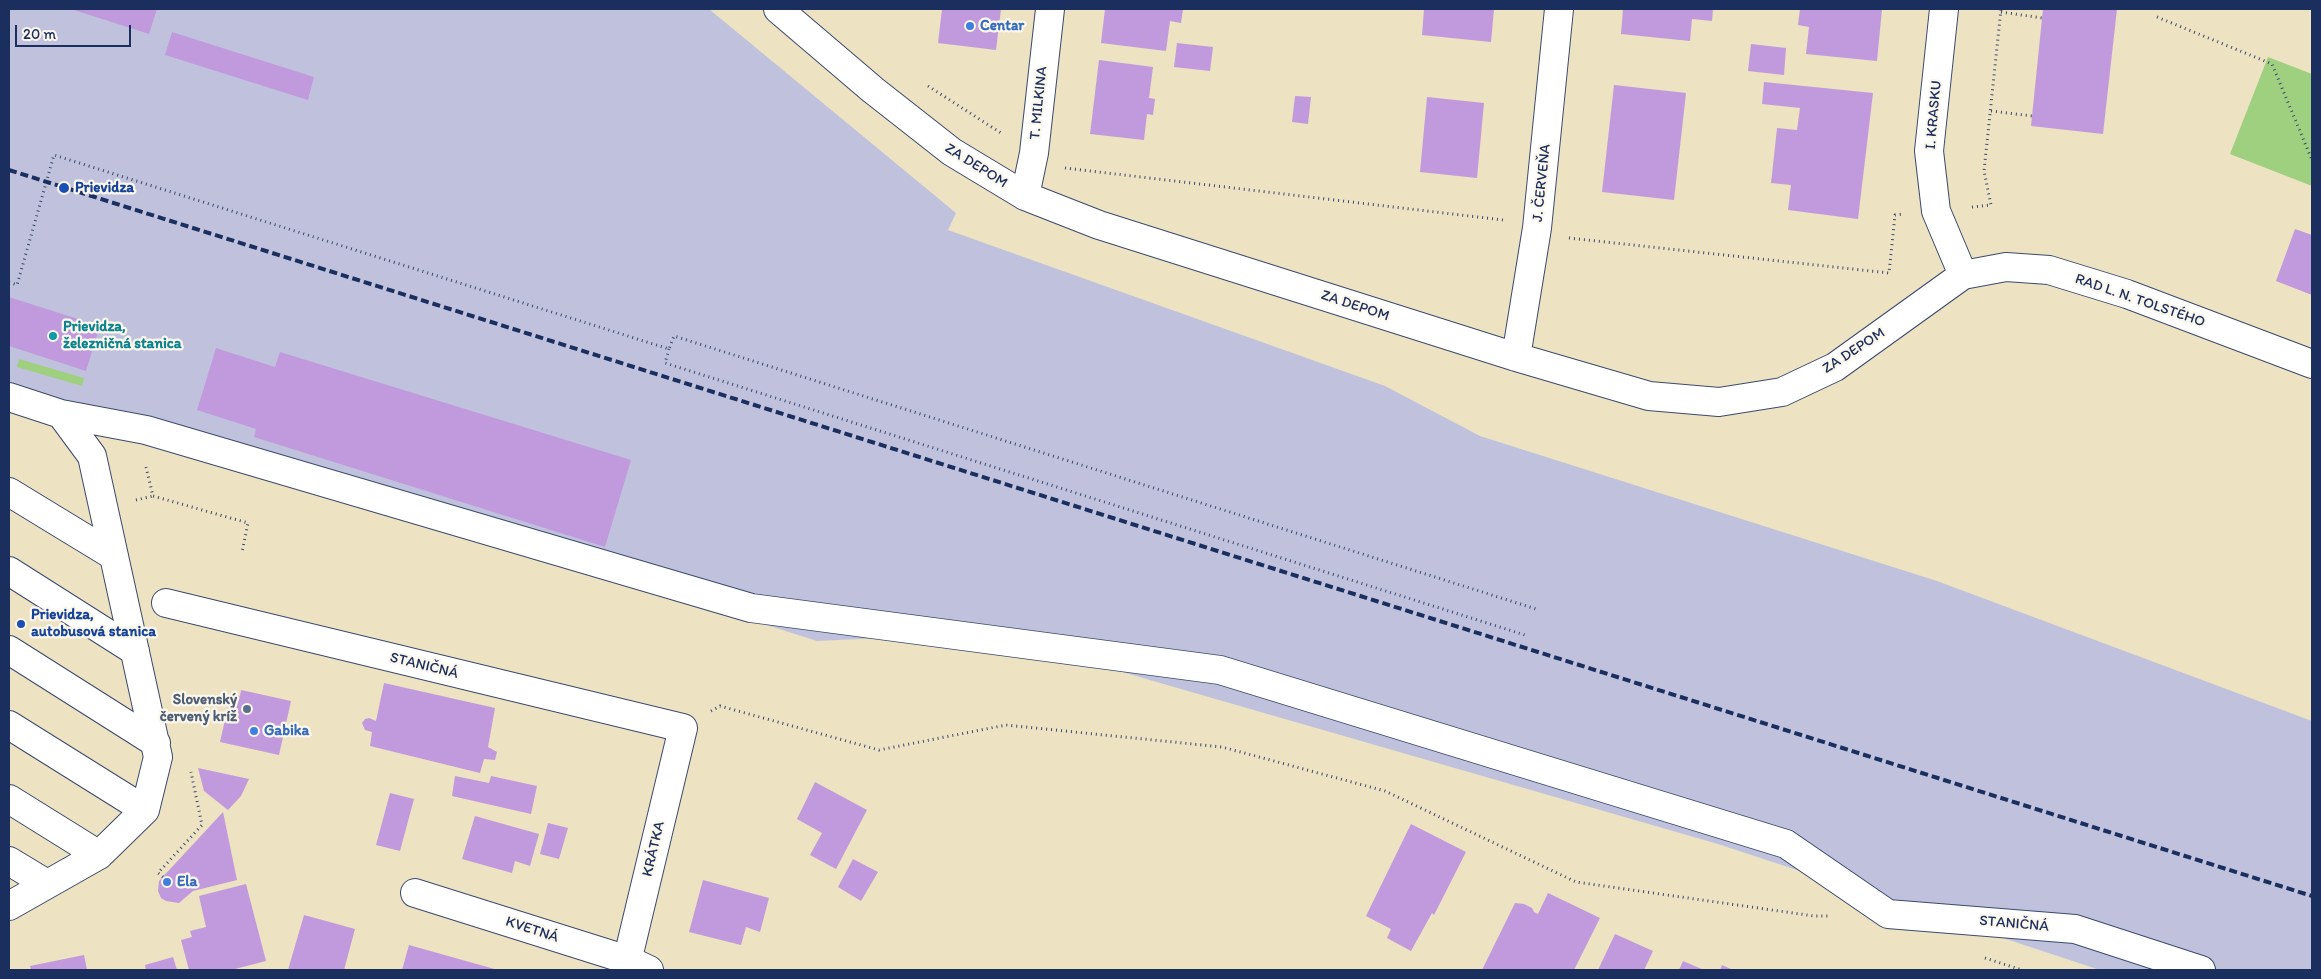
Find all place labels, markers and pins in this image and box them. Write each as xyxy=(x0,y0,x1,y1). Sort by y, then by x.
place label: Centar xyxy=(980,17,1024,35)
marker: Centar xyxy=(964,20,976,32)
place label: Prievidza xyxy=(75,179,134,197)
marker: Prievidza xyxy=(57,181,71,195)
place label: Prievidza, železničná stanica xyxy=(63,318,182,353)
marker: Prievidza, železničná stanica xyxy=(47,330,59,342)
place label: Prievidza, autobusová stanica xyxy=(31,606,156,641)
marker: Prievidza, autobusová stanica xyxy=(15,618,27,630)
place label: Slovenský červený kríž xyxy=(160,691,237,726)
marker: Slovenský červený kríž xyxy=(241,703,253,715)
place label: Gabika xyxy=(264,722,309,740)
marker: Gabika xyxy=(248,725,260,737)
place label: Ela xyxy=(177,873,197,891)
marker: Ela xyxy=(161,876,173,888)

